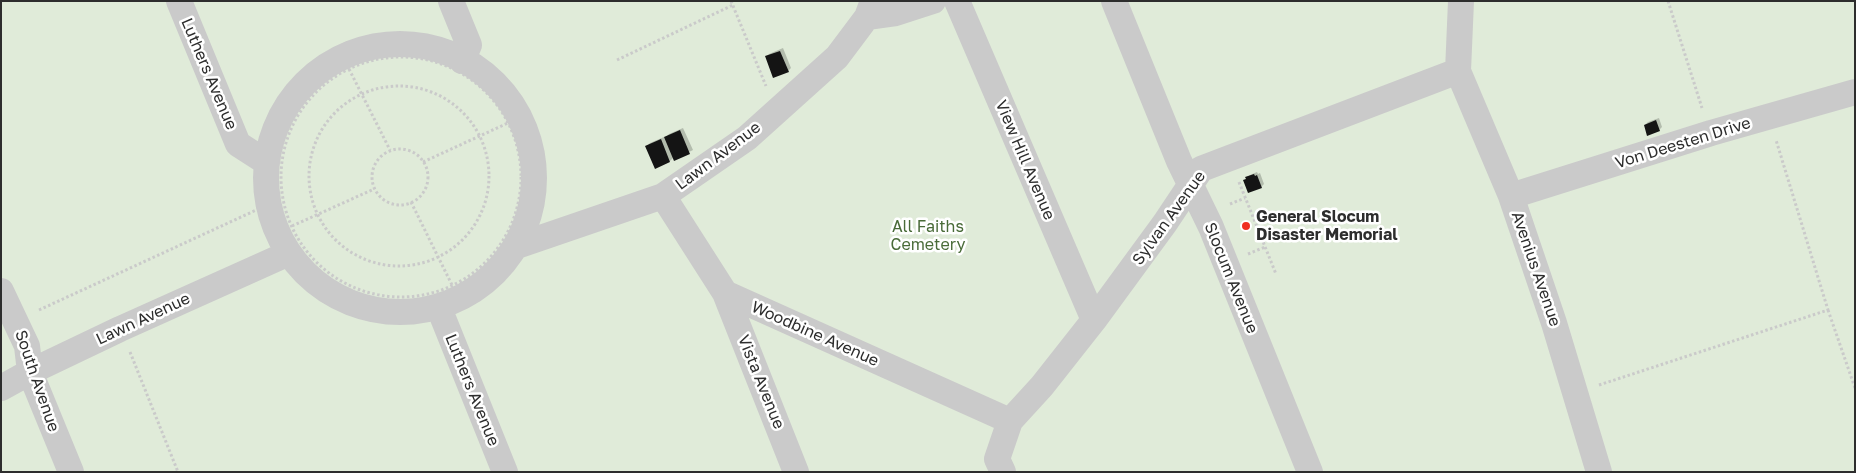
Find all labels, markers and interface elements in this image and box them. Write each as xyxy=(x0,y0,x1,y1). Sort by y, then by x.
street label: Luthers Avenue xyxy=(177,15,241,133)
street label: View Hill Avenue xyxy=(991,97,1059,223)
street label: Von Deesten Drive xyxy=(1613,113,1753,173)
street label: Lawn Avenue xyxy=(672,118,764,194)
street label: Sylvan Avenue xyxy=(1128,167,1210,269)
place label: General Slocum Disaster Memorial xyxy=(1256,207,1398,245)
street label: Avenius Avenue xyxy=(1507,209,1565,329)
park label: All Faiths Cemetery xyxy=(891,217,965,255)
street label: Slocum Avenue xyxy=(1200,220,1262,336)
marker: General Slocum Disaster Memorial xyxy=(1240,220,1252,232)
street label: Lawn Avenue xyxy=(93,289,193,349)
street label: Woodbine Avenue xyxy=(748,297,882,371)
street label: South Avenue xyxy=(11,328,63,434)
street label: Luthers Avenue xyxy=(441,331,503,449)
street label: Vista Avenue xyxy=(733,332,789,432)

